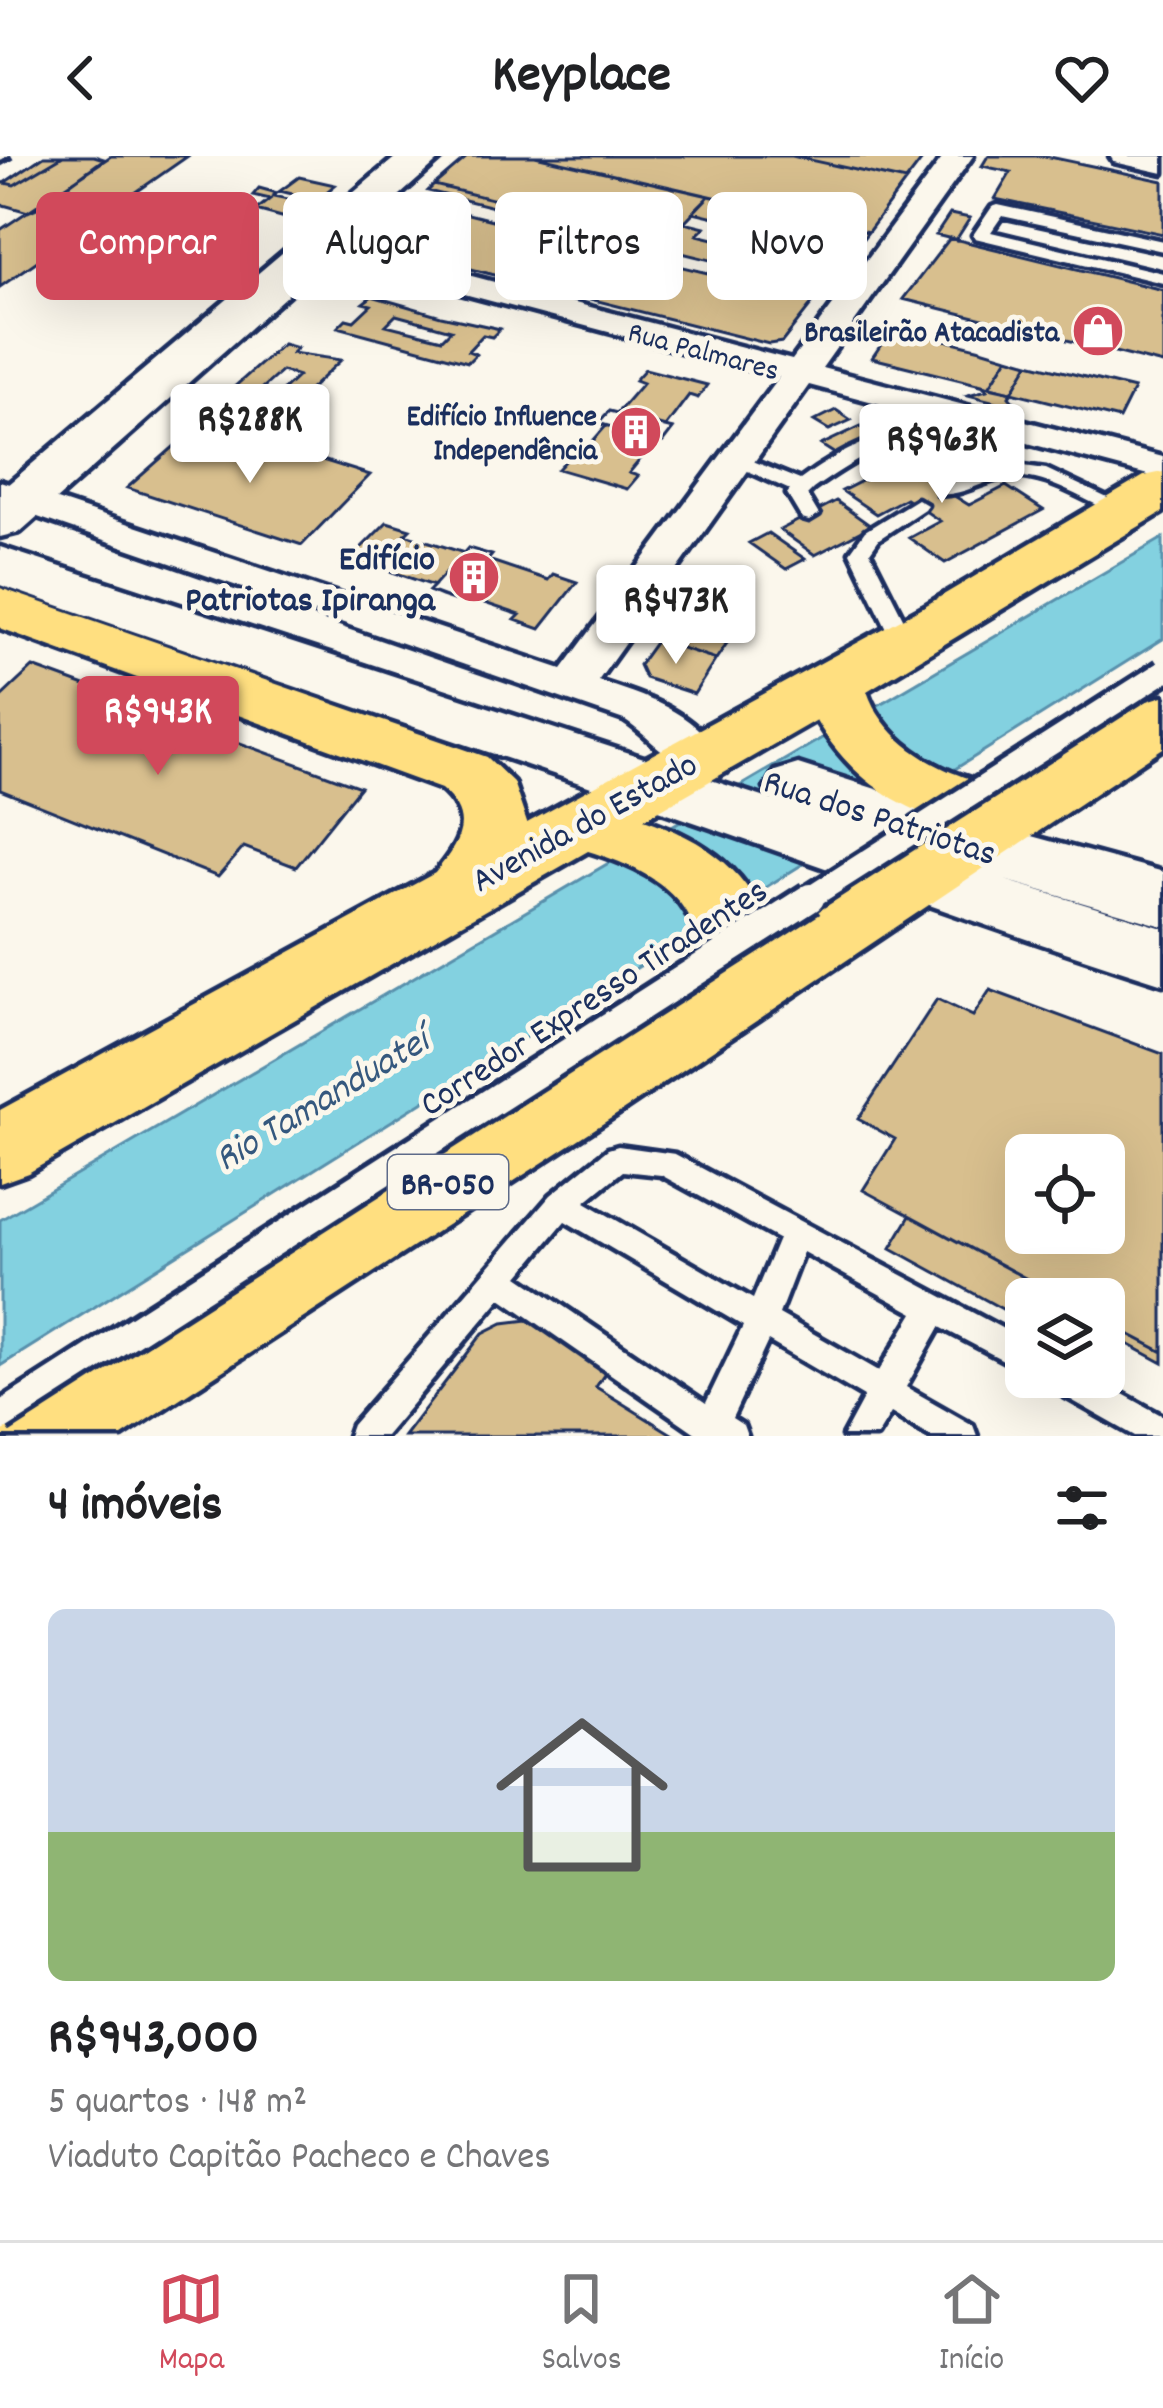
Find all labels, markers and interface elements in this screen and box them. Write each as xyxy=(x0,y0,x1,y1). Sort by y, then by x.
text: Keyplace xyxy=(492,40,671,117)
icon: back xyxy=(48,45,114,111)
icon: heart xyxy=(1049,45,1115,111)
chip: Comprar xyxy=(36,192,259,300)
chip: Alugar xyxy=(283,192,471,300)
chip: Filtros xyxy=(495,192,683,300)
chip: Novo xyxy=(707,192,867,300)
shop icon: Brasileirão Atacadista xyxy=(1070,303,1126,359)
street label: Rua Palmares xyxy=(622,314,783,395)
place label: Brasileirão Atacadista xyxy=(804,314,1060,357)
pin: R$288K xyxy=(152,384,348,486)
text: R$288K xyxy=(197,395,303,450)
place label: Edifício Influence Independência xyxy=(407,398,598,475)
building icon: Edifício Influence Independência xyxy=(608,404,664,460)
pin: R$963K xyxy=(844,404,1040,506)
text: R$963K xyxy=(886,415,998,470)
place label: Edifício Patriotas Ipiranga xyxy=(185,536,436,629)
building icon: Edifício Patriotas Ipiranga xyxy=(446,549,502,605)
pin: R$473K xyxy=(578,565,774,667)
text: R$473K xyxy=(623,576,729,631)
pin: R$943K xyxy=(60,676,256,778)
text: R$943K xyxy=(104,687,212,742)
street label: Avenida do Estado xyxy=(463,742,708,909)
street label: Rua dos Patriotas xyxy=(756,759,1002,883)
street label: Corredor Expresso Tiradentes xyxy=(411,868,780,1132)
water label: Rio Tamanduateí xyxy=(206,1012,449,1188)
map controls xyxy=(1005,1134,1125,1398)
button: locate xyxy=(1005,1134,1125,1254)
road number: BR-050 xyxy=(388,1155,508,1209)
button: layers xyxy=(1005,1278,1125,1398)
text: 4 imóveis xyxy=(48,1472,222,1544)
icon: filters xyxy=(1049,1475,1115,1541)
icon: home xyxy=(474,1687,690,1903)
text: R$943,000 xyxy=(48,2005,259,2077)
text: 5 quartos · 148 m² xyxy=(48,2077,307,2132)
text: Viaduto Capitão Pacheco e Chaves xyxy=(48,2132,551,2187)
tab: Mapa xyxy=(158,2266,224,2385)
tab: Salvos xyxy=(541,2266,622,2385)
tab: Início xyxy=(939,2266,1005,2385)

